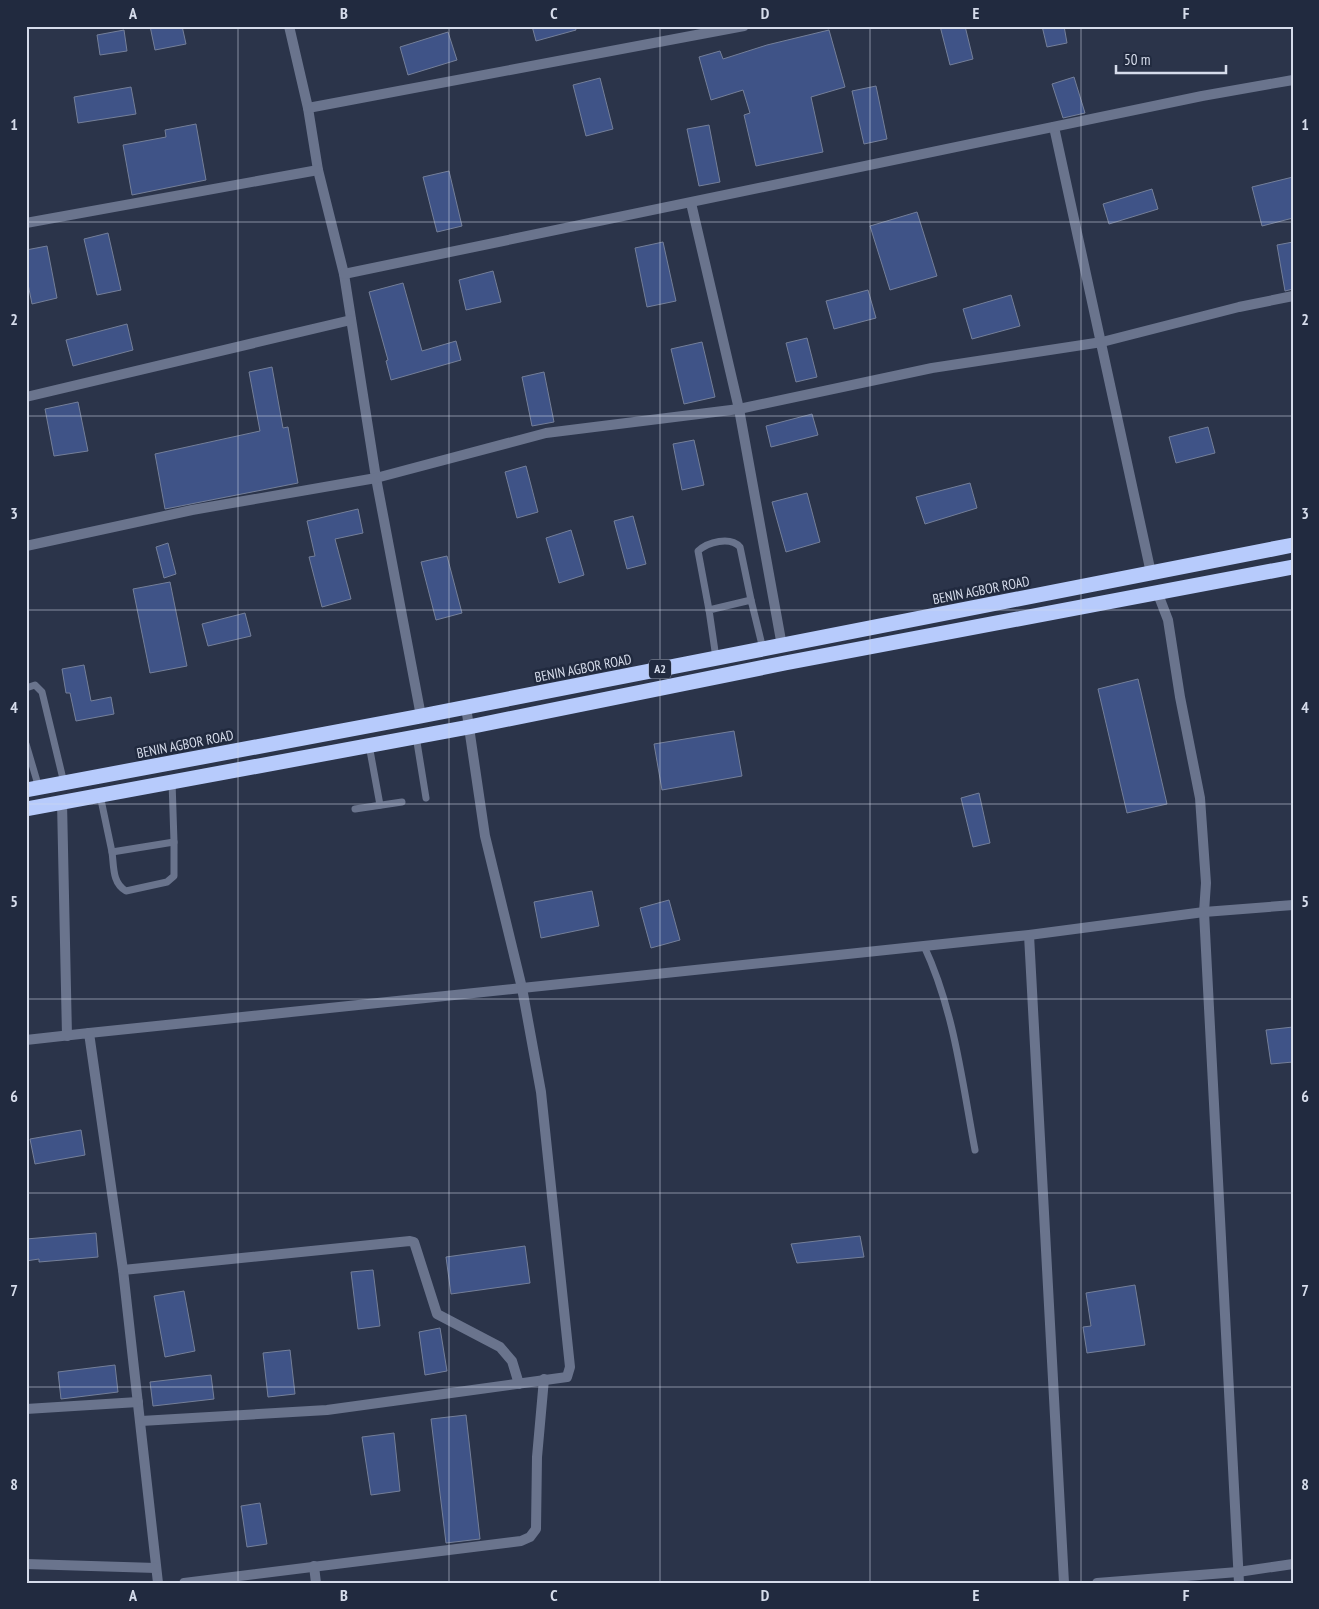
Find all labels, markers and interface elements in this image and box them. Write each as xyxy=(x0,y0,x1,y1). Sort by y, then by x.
text: A xyxy=(128,3,138,23)
text: B xyxy=(340,3,348,23)
text: C xyxy=(550,3,558,23)
text: D xyxy=(761,3,770,23)
text: E xyxy=(973,3,980,23)
text: F xyxy=(1183,3,1190,23)
scale bar xyxy=(1116,42,1226,74)
text: 50 m xyxy=(1124,50,1150,69)
text: 1 xyxy=(10,114,18,134)
text: 1 xyxy=(1301,114,1309,134)
text: 2 xyxy=(10,309,18,329)
text: 2 xyxy=(1301,309,1309,329)
text: 3 xyxy=(10,503,18,523)
text: 3 xyxy=(1301,503,1309,523)
street label: BENIN AGBOR ROAD xyxy=(931,572,1031,608)
street label: BENIN AGBOR ROAD xyxy=(533,650,633,686)
road number: A2 xyxy=(649,660,671,679)
text: 4 xyxy=(10,697,18,717)
text: 4 xyxy=(1301,697,1309,717)
street label: BENIN AGBOR ROAD xyxy=(135,726,235,762)
text: 5 xyxy=(10,891,18,911)
text: 5 xyxy=(1301,891,1309,911)
text: 6 xyxy=(10,1086,18,1106)
text: 6 xyxy=(1301,1086,1309,1106)
text: 7 xyxy=(10,1280,18,1300)
text: 7 xyxy=(1301,1280,1309,1300)
text: 8 xyxy=(10,1474,18,1494)
text: 8 xyxy=(1301,1474,1309,1494)
text: A xyxy=(128,1585,138,1605)
text: B xyxy=(340,1585,348,1605)
text: C xyxy=(550,1585,558,1605)
text: D xyxy=(761,1585,770,1605)
text: E xyxy=(973,1585,980,1605)
text: F xyxy=(1183,1585,1190,1605)

